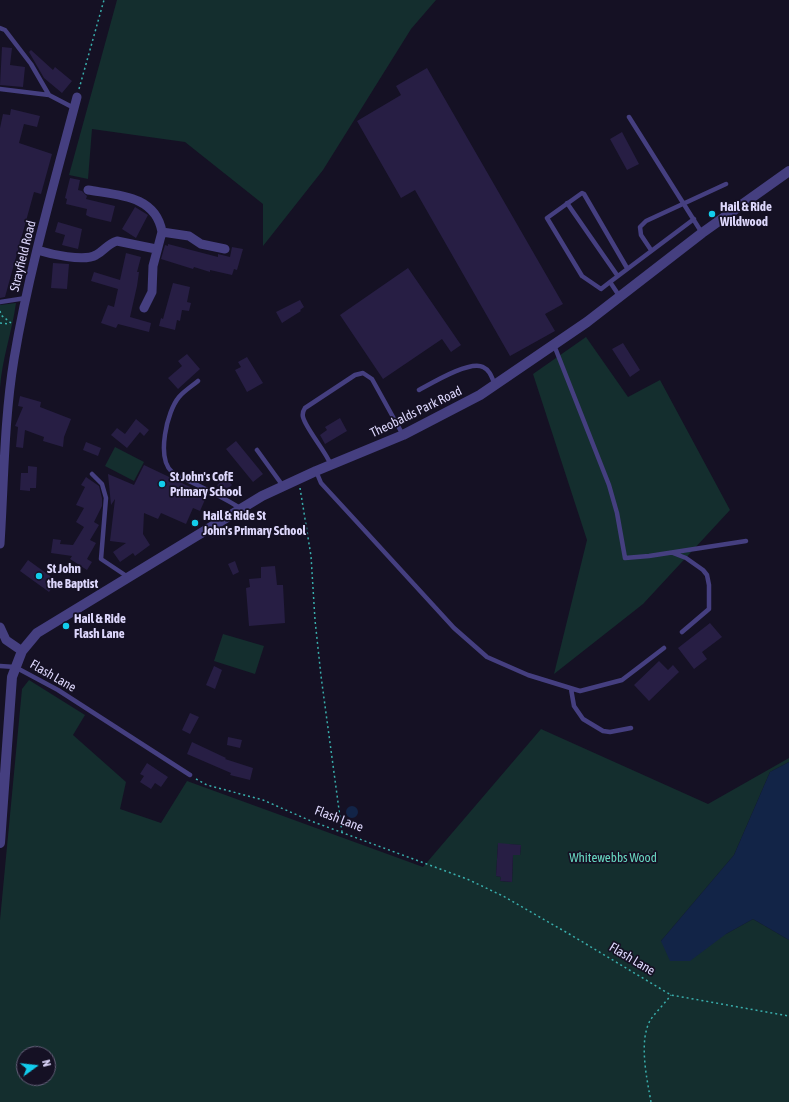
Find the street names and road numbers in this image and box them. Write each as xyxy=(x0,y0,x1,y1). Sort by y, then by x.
street label: Strayfield Road xyxy=(7,219,39,293)
street label: Theobalds Park Road xyxy=(368,383,464,441)
street label: Flash Lane xyxy=(27,657,79,695)
street label: Flash Lane xyxy=(313,803,365,835)
street label: Flash Lane xyxy=(606,939,658,979)

